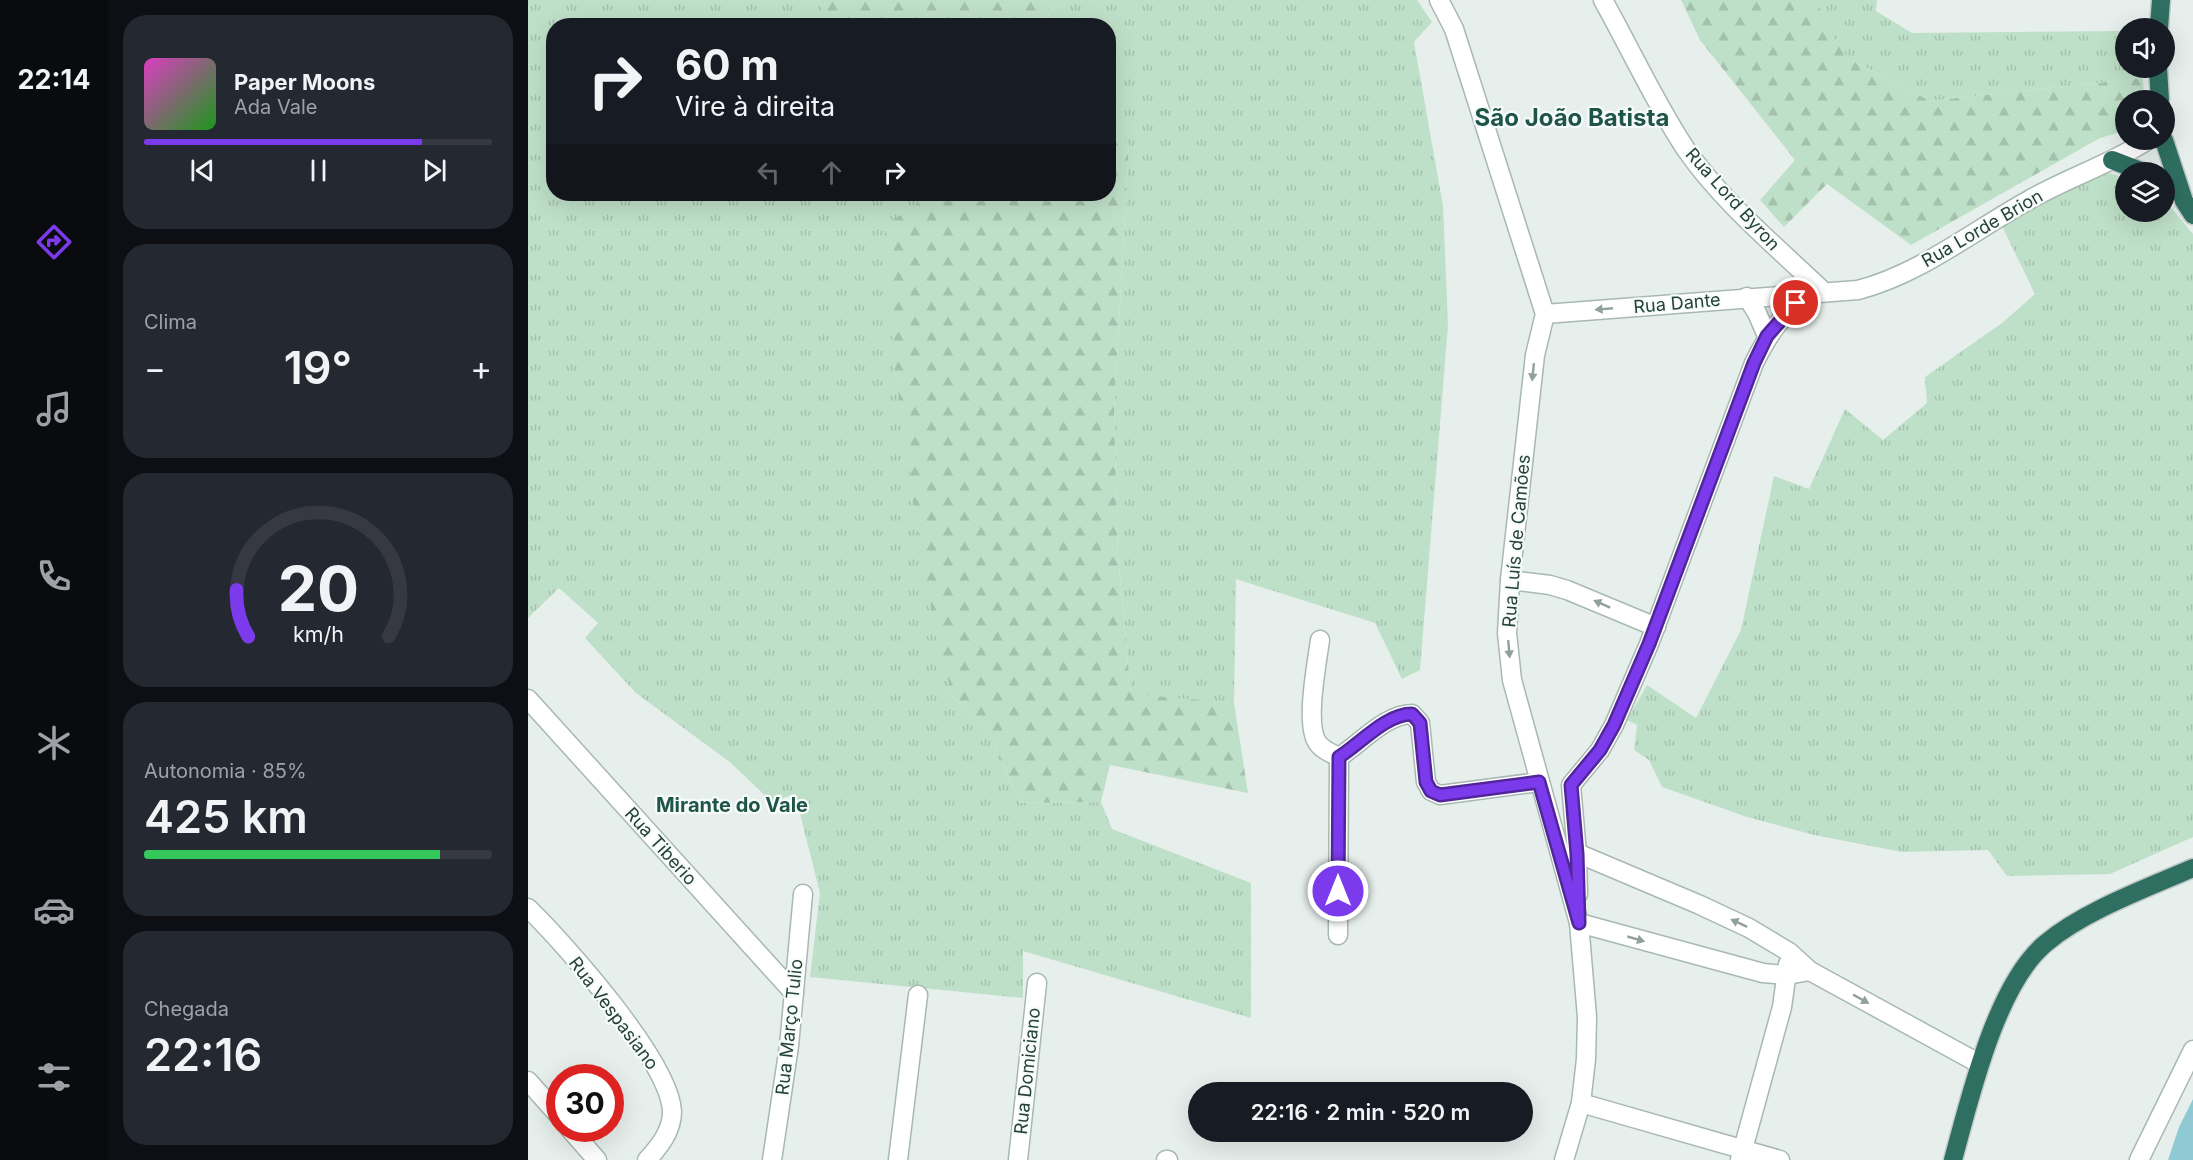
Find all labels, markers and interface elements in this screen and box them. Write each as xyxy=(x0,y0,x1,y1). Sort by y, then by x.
map controls xyxy=(2115,18,2175,222)
button: sound xyxy=(2115,18,2175,78)
text: 60 m xyxy=(675,39,779,90)
icon: right xyxy=(576,42,654,120)
text: 22:14 xyxy=(18,63,90,96)
text: Paper Moons xyxy=(234,69,375,95)
text: Vire à direita xyxy=(675,90,835,123)
button: search xyxy=(2115,90,2175,150)
text: Ada Vale xyxy=(234,95,317,119)
district label: São João Batista xyxy=(1475,103,1669,132)
street label: Rua Lord Byron xyxy=(1681,143,1785,255)
icon: previous xyxy=(186,154,219,187)
icon: pause xyxy=(302,154,335,187)
icon: next xyxy=(418,154,451,187)
icon: left xyxy=(752,156,785,189)
icon: ahead xyxy=(815,156,848,189)
icon: right xyxy=(878,156,911,189)
button: layers xyxy=(2115,162,2175,222)
street label: Rua Lorde Brion xyxy=(1918,185,2046,271)
icon: directions xyxy=(33,221,75,263)
pin xyxy=(1770,277,1821,328)
icon: arrive xyxy=(1779,286,1812,319)
street label: Rua Dante xyxy=(1633,289,1721,317)
one-way arrow xyxy=(1595,304,1614,314)
text: Clima xyxy=(144,310,197,334)
text: 19° xyxy=(284,340,352,395)
text: − xyxy=(144,348,166,388)
text: + xyxy=(470,348,492,388)
one-way arrow xyxy=(1528,362,1538,381)
icon: music xyxy=(33,388,75,430)
street label: Rua Luís de Camões xyxy=(1498,454,1534,628)
text: 20 xyxy=(277,551,359,626)
icon: phone xyxy=(33,555,75,597)
one-way arrow xyxy=(1593,599,1611,608)
text: km/h xyxy=(293,621,343,647)
one-way arrow xyxy=(1504,640,1514,659)
icon: climate xyxy=(33,722,75,764)
text: Autonomia · 85% xyxy=(144,759,307,783)
text: 425 km xyxy=(144,789,308,844)
district label: Mirante do Vale xyxy=(656,793,808,817)
street label: Rua Tiberio xyxy=(621,803,701,889)
position arrow xyxy=(1306,859,1370,923)
icon: car xyxy=(33,889,75,931)
one-way arrow xyxy=(1730,918,1747,927)
one-way arrow xyxy=(1627,934,1645,944)
street label: Rua Vespasiano xyxy=(565,953,663,1073)
street label: Rua Março Tulio xyxy=(771,958,807,1096)
one-way arrow xyxy=(1853,994,1870,1004)
text: Chegada xyxy=(144,997,229,1021)
street label: Rua Domiciano xyxy=(1010,1007,1044,1135)
text: 22:16 xyxy=(144,1027,262,1082)
icon: filters xyxy=(33,1056,75,1098)
speed limit sign: 30 xyxy=(546,1064,624,1142)
text: 22:16 · 2 min · 520 m xyxy=(1251,1099,1470,1125)

